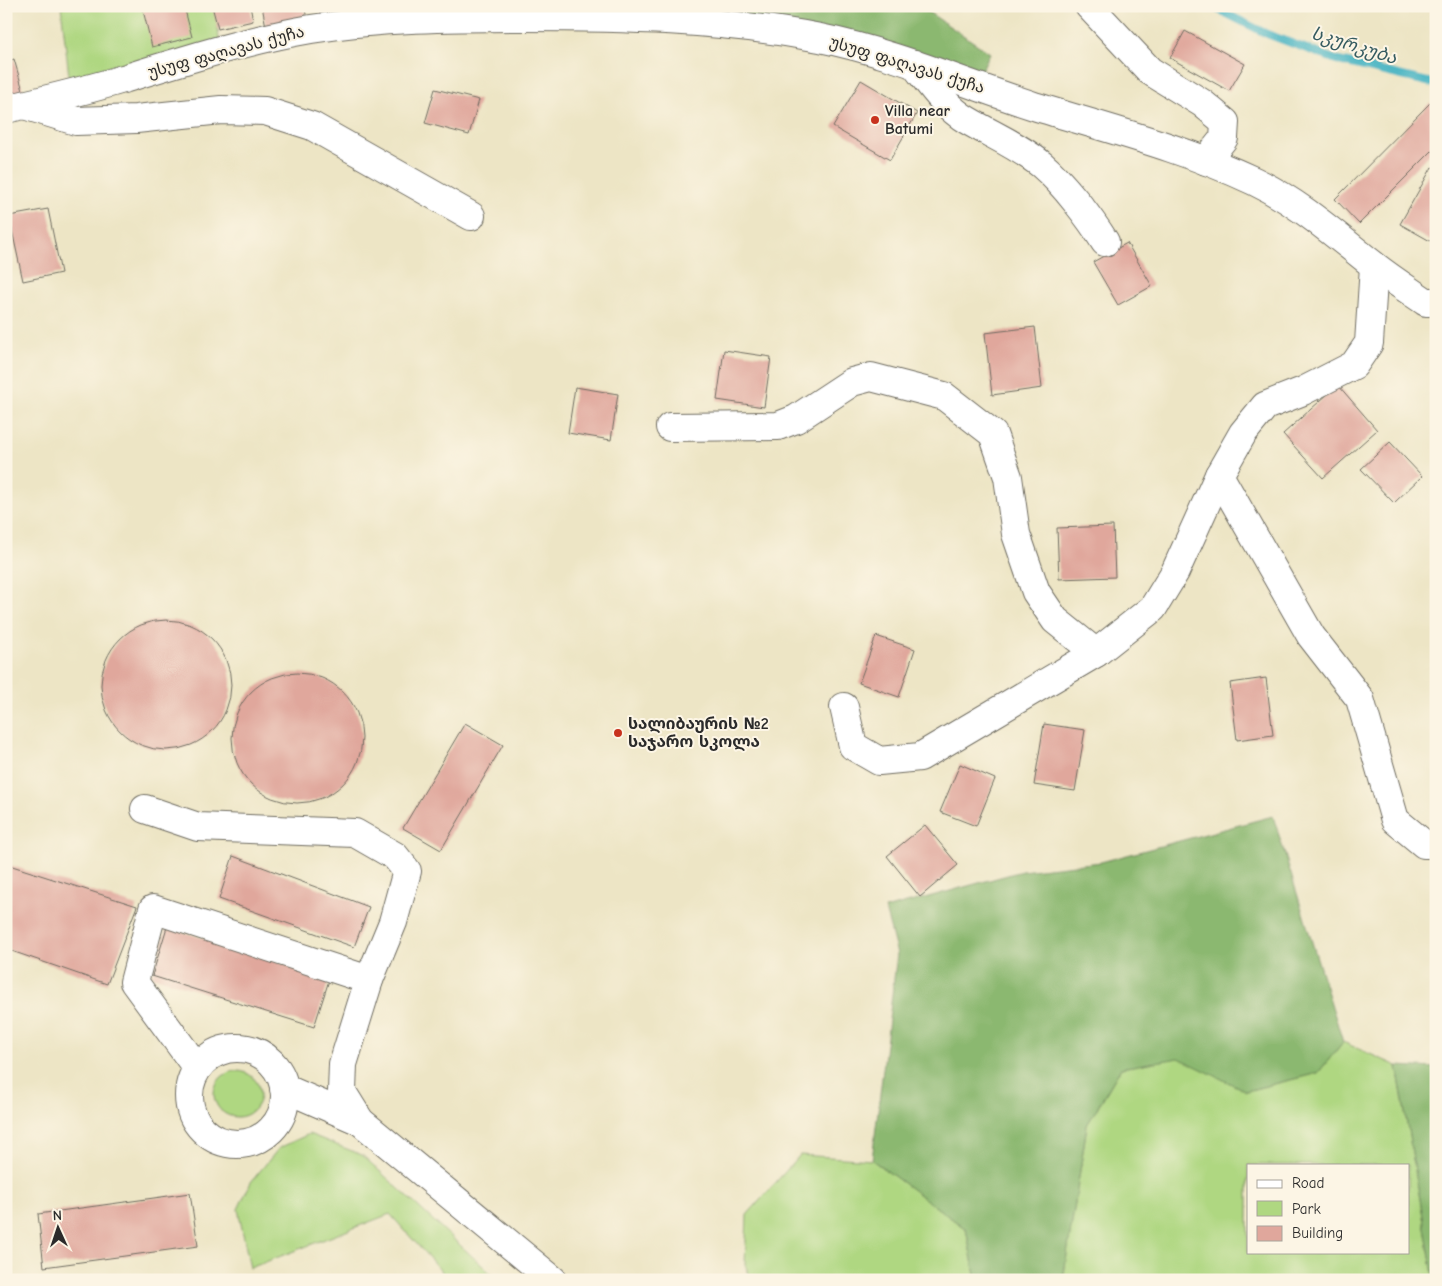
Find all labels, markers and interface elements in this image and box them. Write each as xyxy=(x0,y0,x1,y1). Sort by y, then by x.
street label: უსუფ ფაღავას ქუჩა xyxy=(146,22,306,82)
water label: სკურკუბა xyxy=(1309,23,1399,69)
street label: უსუფ ფაღავას ქუჩა xyxy=(827,33,987,97)
place label: Villa near Batumi xyxy=(885,102,951,138)
marker: Villa near Batumi xyxy=(869,114,881,126)
place label: სალიბაურის №2 საჯარო სკოლა xyxy=(628,715,769,752)
marker: სალიბაურის №2 საჯარო სკოლა xyxy=(612,727,624,739)
legend xyxy=(1247,1164,1410,1254)
text: Road xyxy=(1292,1174,1324,1192)
text: Park xyxy=(1292,1200,1321,1218)
north arrow xyxy=(32,1204,82,1254)
text: N xyxy=(52,1207,62,1224)
text: Building xyxy=(1292,1224,1343,1242)

